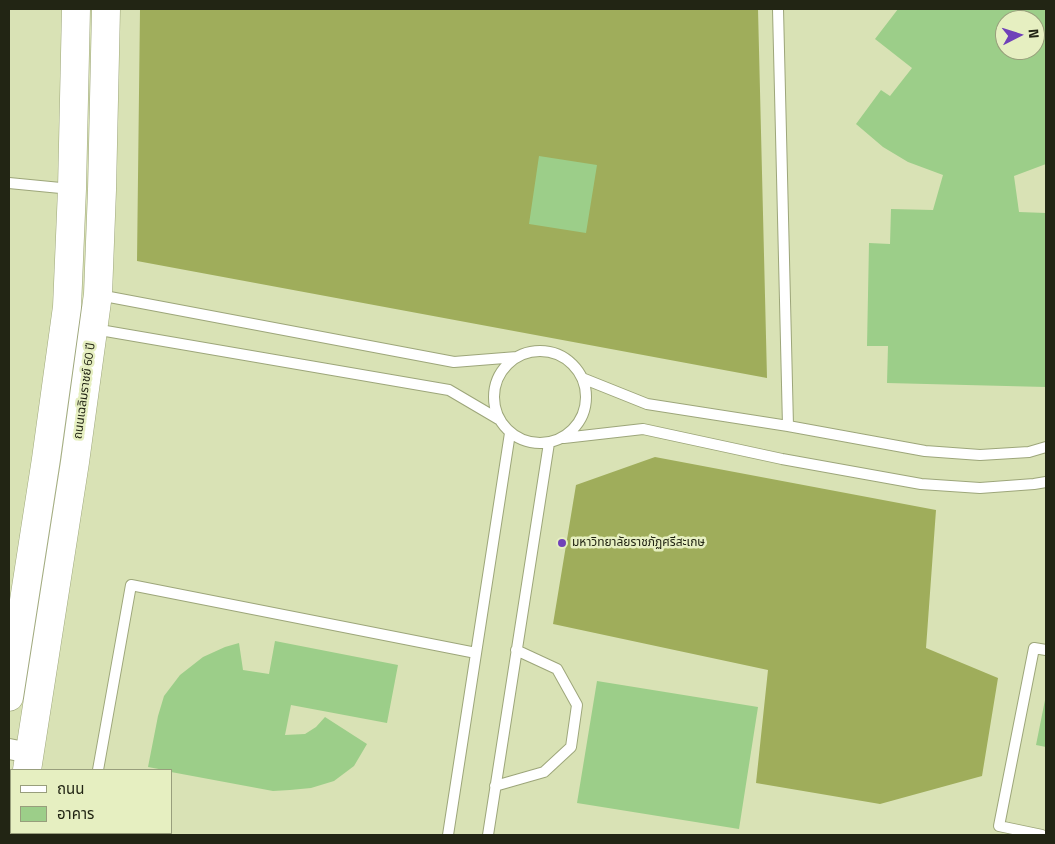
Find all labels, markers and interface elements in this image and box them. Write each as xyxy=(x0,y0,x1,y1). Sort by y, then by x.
north arrow xyxy=(995,10,1045,60)
text: N xyxy=(1024,28,1045,39)
street label: ถนนเฉลิมราชย์ 60 ปี xyxy=(71,342,99,440)
place label: มหาวิทยาลัยราชภัฏศรีสะเกษ xyxy=(572,536,705,550)
marker: มหาวิทยาลัยราชภัฏศรีสะเกษ xyxy=(556,537,568,549)
legend xyxy=(10,769,172,834)
text: ถนน xyxy=(57,777,84,800)
text: อาคาร xyxy=(57,802,94,825)

